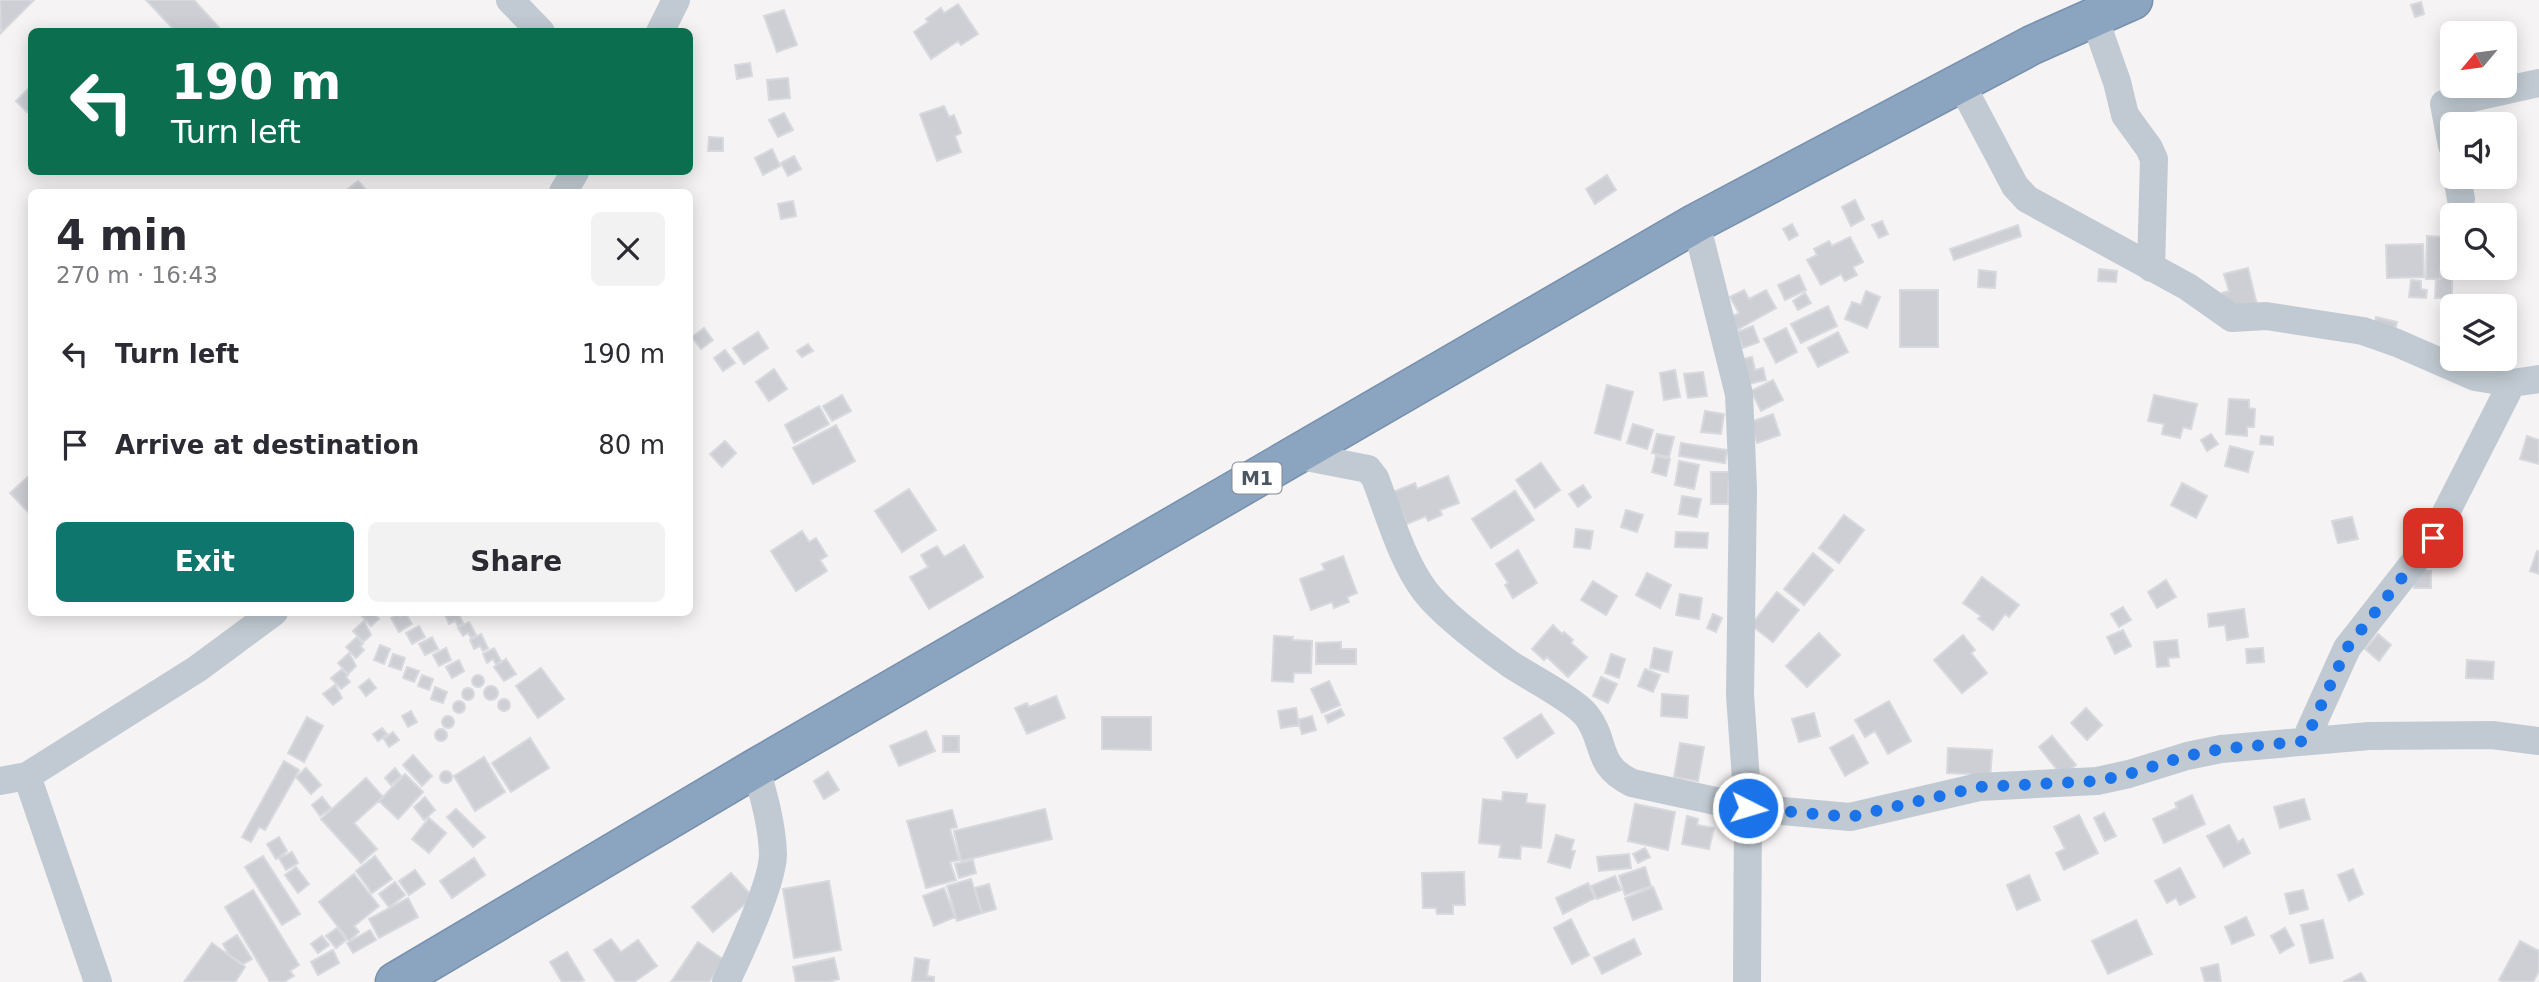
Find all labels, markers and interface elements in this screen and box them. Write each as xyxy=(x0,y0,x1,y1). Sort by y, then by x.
north arrow xyxy=(2440,21,2516,98)
map controls xyxy=(2440,21,2517,371)
text: 190 m xyxy=(171,54,341,111)
icon: left xyxy=(56,56,147,147)
button: sound xyxy=(2440,112,2517,189)
text: Turn left xyxy=(171,113,301,151)
button: search xyxy=(2440,203,2517,280)
text: 4 min xyxy=(56,211,188,260)
button: close xyxy=(591,212,665,286)
text: 270 m · 16:43 xyxy=(56,262,218,288)
button: layers xyxy=(2440,294,2517,371)
icon: left xyxy=(56,335,94,373)
text: Turn left xyxy=(115,339,239,369)
text: 190 m xyxy=(582,339,665,369)
icon: arrive xyxy=(56,426,94,464)
text: Arrive at destination xyxy=(115,430,419,460)
text: 80 m xyxy=(598,430,665,460)
road number: M1 xyxy=(1232,463,1282,494)
pin xyxy=(2403,508,2463,568)
icon: arrive xyxy=(2414,519,2452,557)
button: Exit xyxy=(56,522,354,602)
button: Share xyxy=(368,522,665,602)
position arrow xyxy=(1711,771,1785,845)

